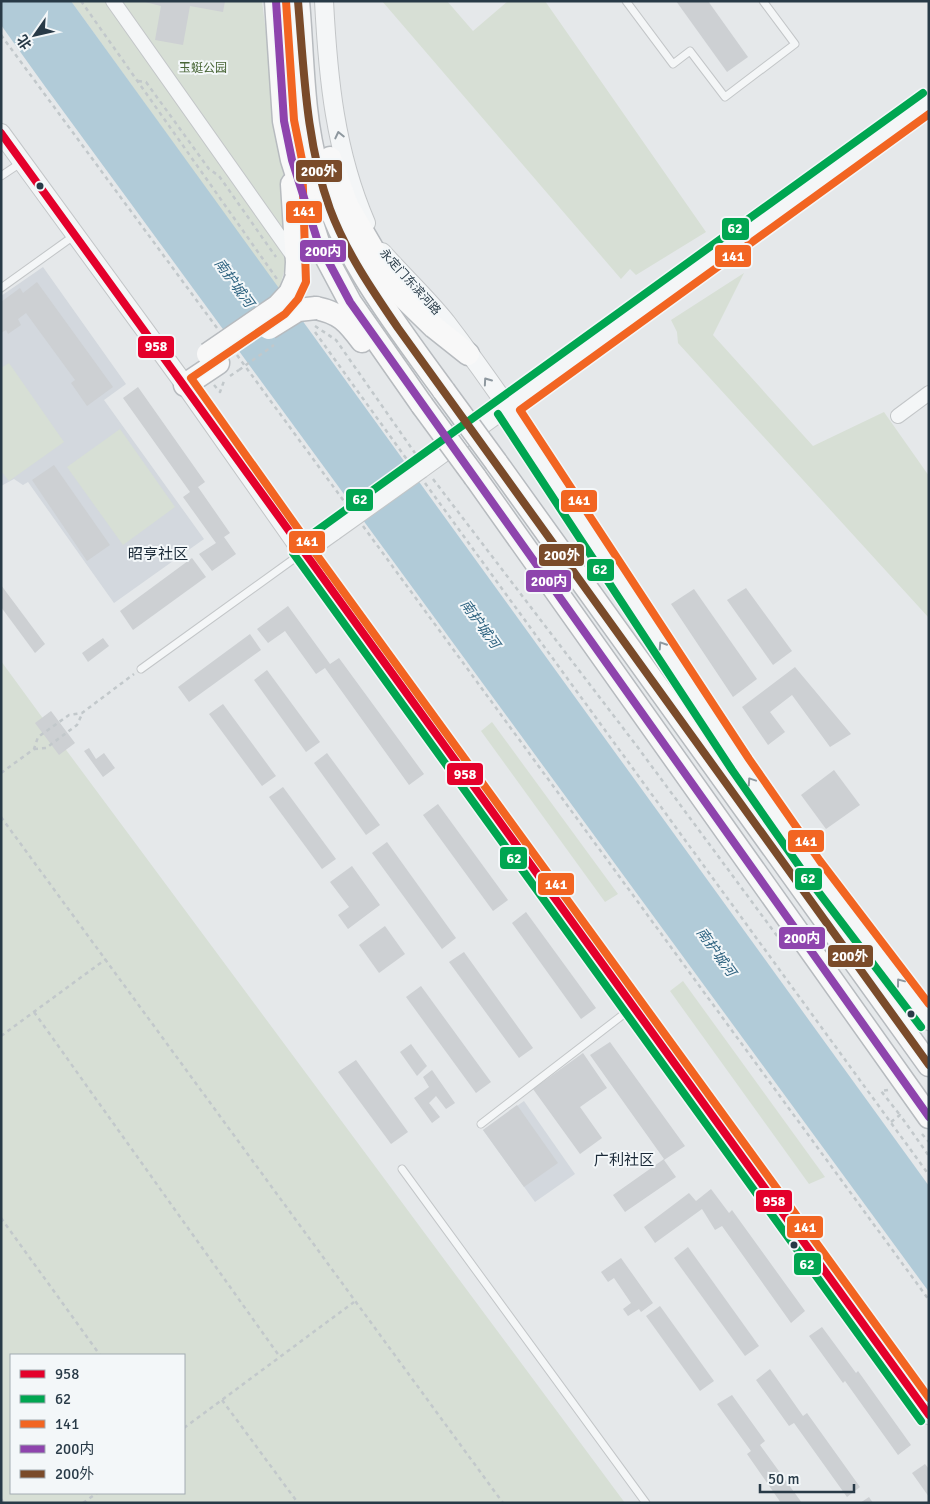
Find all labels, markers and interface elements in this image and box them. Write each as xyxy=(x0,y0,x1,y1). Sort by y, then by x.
north arrow xyxy=(10,10,60,60)
text: 北 xyxy=(14,31,36,53)
park label: 玉蜓公园 xyxy=(179,61,227,76)
one-way arrow xyxy=(334,131,345,140)
line badge: 200外 xyxy=(295,159,343,183)
text: 200外 xyxy=(301,163,337,180)
unlabelled marker xyxy=(35,181,45,191)
line badge: 141 xyxy=(285,200,323,224)
text: 141 xyxy=(293,203,316,220)
line badge: 62 xyxy=(721,217,750,241)
text: 62 xyxy=(727,220,743,237)
line badge: 200内 xyxy=(299,239,347,263)
text: 200内 xyxy=(305,243,341,260)
line badge: 141 xyxy=(714,244,752,268)
street label: 永定门东滨河路 xyxy=(376,246,444,318)
text: 141 xyxy=(722,248,745,265)
water label: 南护城河 xyxy=(211,255,259,313)
line badge: 958 xyxy=(137,335,175,359)
text: 958 xyxy=(145,338,168,355)
one-way arrow xyxy=(484,377,493,387)
line badge: 62 xyxy=(345,488,374,512)
line badge: 141 xyxy=(560,489,598,513)
text: 62 xyxy=(352,491,368,508)
text: 141 xyxy=(568,492,591,509)
line badge: 141 xyxy=(288,530,326,554)
text: 141 xyxy=(296,533,319,550)
line badge: 200外 xyxy=(538,543,585,567)
district label: 昭亨社区 xyxy=(128,545,188,563)
text: 200外 xyxy=(544,547,580,564)
line badge: 62 xyxy=(586,558,615,582)
text: 62 xyxy=(592,561,608,578)
line badge: 200内 xyxy=(525,569,572,593)
text: 200内 xyxy=(531,573,567,590)
water label: 南护城河 xyxy=(457,596,505,654)
one-way arrow xyxy=(659,641,669,650)
line badge: 958 xyxy=(446,762,484,786)
text: 958 xyxy=(454,766,477,783)
one-way arrow xyxy=(748,777,757,786)
line badge: 141 xyxy=(787,829,825,853)
text: 141 xyxy=(795,833,818,850)
line badge: 62 xyxy=(499,846,528,870)
text: 62 xyxy=(506,850,522,867)
line badge: 62 xyxy=(794,867,823,891)
text: 62 xyxy=(800,870,816,887)
line badge: 141 xyxy=(537,872,575,896)
text: 141 xyxy=(545,876,568,893)
water label: 南护城河 xyxy=(693,924,741,982)
line badge: 200内 xyxy=(778,926,826,950)
text: 200内 xyxy=(784,930,820,947)
line badge: 200外 xyxy=(827,944,874,968)
text: 200外 xyxy=(832,948,868,965)
one-way arrow xyxy=(897,979,905,988)
unlabelled marker xyxy=(906,1009,916,1019)
district label: 广利社区 xyxy=(594,1151,654,1169)
line badge: 958 xyxy=(755,1189,793,1213)
text: 958 xyxy=(763,1193,786,1210)
line badge: 141 xyxy=(786,1215,824,1239)
text: 141 xyxy=(794,1219,817,1236)
unlabelled marker xyxy=(789,1240,799,1250)
line badge: 62 xyxy=(793,1252,822,1276)
text: 62 xyxy=(799,1256,815,1273)
legend xyxy=(10,1354,185,1494)
text: 958 xyxy=(55,1365,79,1383)
text: 62 xyxy=(55,1390,71,1408)
text: 141 xyxy=(55,1415,79,1433)
text: 200内 xyxy=(55,1440,94,1458)
scale bar xyxy=(760,1462,854,1494)
text: 200外 xyxy=(55,1465,94,1483)
text: 50 m xyxy=(768,1470,799,1488)

